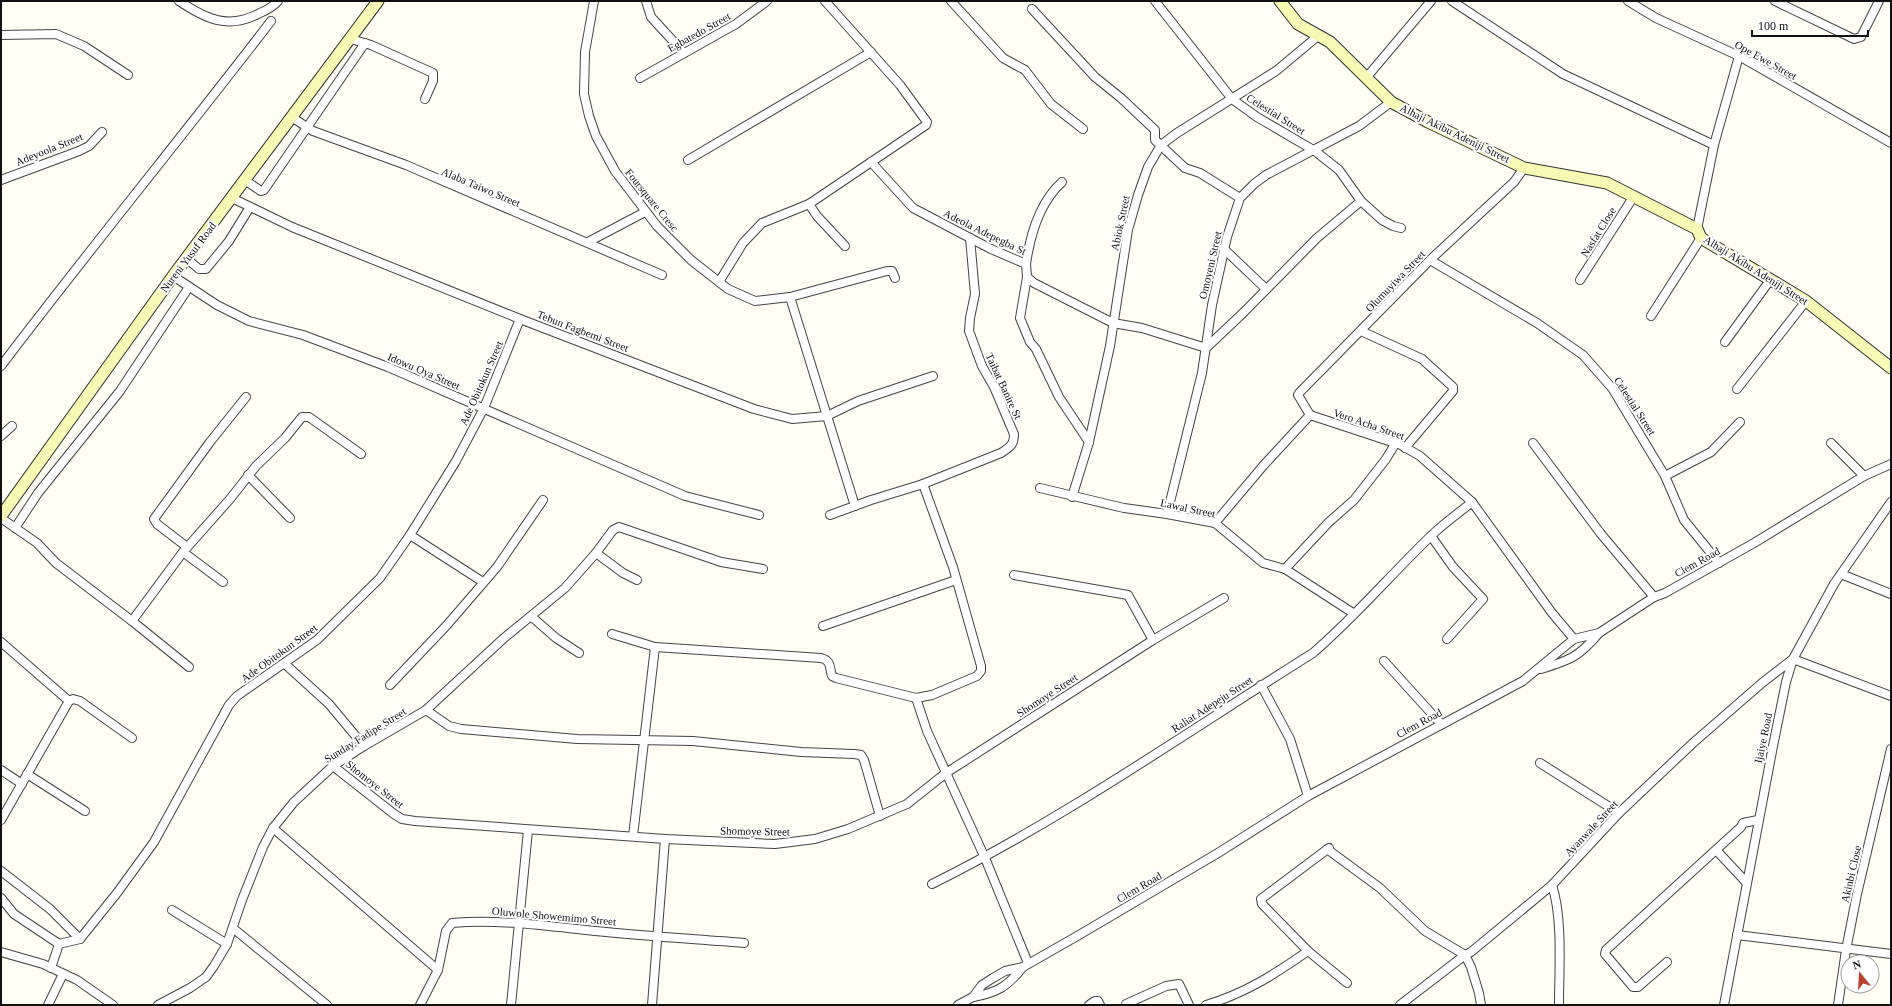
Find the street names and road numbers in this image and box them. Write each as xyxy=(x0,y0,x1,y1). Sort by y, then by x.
street label: Egbatedo Street xyxy=(665,10,733,54)
street label: Ope Ewe Street xyxy=(1733,38,1799,82)
street label: Celestial Street xyxy=(1244,91,1308,137)
street label: Alhaji Akibu Adeniji Street xyxy=(1398,101,1512,165)
street label: Adeyoola Street xyxy=(14,130,84,168)
street label: Alaba Taiwo Street xyxy=(440,165,522,209)
street label: Foursquare Cresc xyxy=(623,166,681,234)
street label: Abiok Street xyxy=(1108,194,1132,252)
street label: Nasfat Close xyxy=(1578,205,1618,259)
street label: Adeola Adepegba St xyxy=(942,207,1028,257)
street label: Nureni Yusuf Road xyxy=(158,219,219,294)
street label: Omoyeni Street xyxy=(1196,230,1224,300)
street label: Alhaji Akibu Adeniji Street xyxy=(1702,233,1810,307)
street label: Olumuyiwa Street xyxy=(1363,248,1427,314)
street label: Tebun Fagbemi Street xyxy=(536,308,630,354)
street label: Ade Obitokun Street xyxy=(457,339,505,427)
street label: Idowu Oya Street xyxy=(386,350,462,392)
street label: Taibat Banire St xyxy=(983,351,1025,421)
street label: Celestial Street xyxy=(1612,375,1658,437)
street label: Vero Acha Street xyxy=(1332,406,1406,442)
street label: Lawal Street xyxy=(1159,496,1217,520)
street label: Clem Road xyxy=(1672,544,1722,579)
street label: Ade Obitokun Street xyxy=(239,621,319,685)
street label: Shomoye Street xyxy=(1014,671,1080,719)
street label: Raliat Adepeju Street xyxy=(1169,673,1255,735)
street label: Sunday Fadipe Street xyxy=(322,705,408,765)
street label: Clem Road xyxy=(1394,706,1444,740)
street label: Ijaiye Road xyxy=(1752,711,1774,764)
street label: Shomoye Street xyxy=(344,758,406,810)
street label: Ayanwale Street xyxy=(1562,798,1620,858)
street label: Shomoye Street xyxy=(720,824,790,838)
street label: Akinbi Close xyxy=(1839,844,1863,904)
street label: Clem Road xyxy=(1114,869,1164,905)
street label: Oluwole Showemimo Street xyxy=(491,905,617,927)

